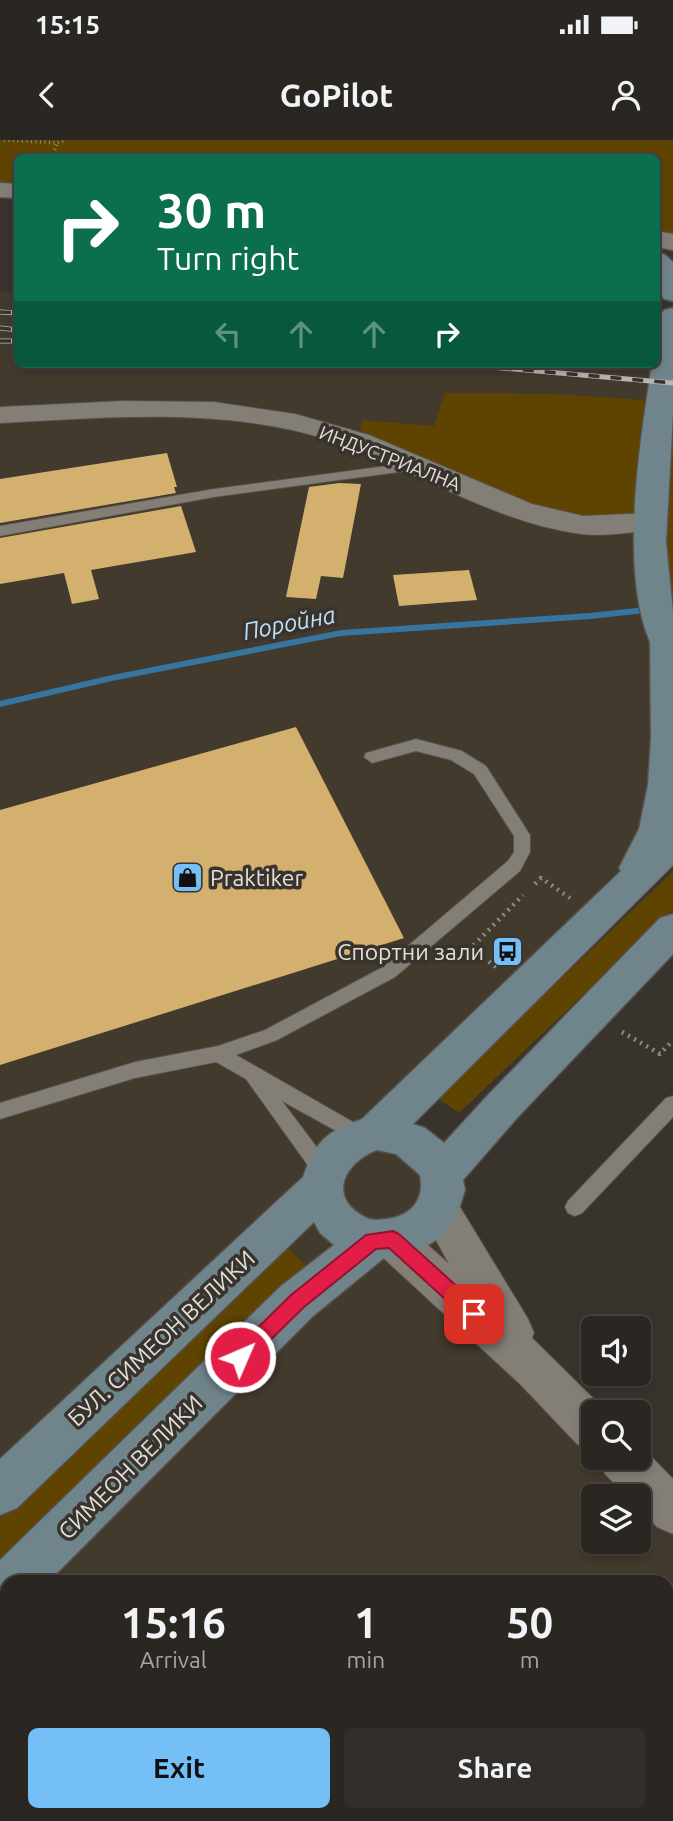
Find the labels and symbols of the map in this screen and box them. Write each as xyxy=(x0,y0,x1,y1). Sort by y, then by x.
street label: ИНДУСТРИАЛНА xyxy=(316,421,464,495)
water label: Поройна xyxy=(240,601,338,645)
shop icon: Praktiker xyxy=(170,860,204,894)
place label: Praktiker xyxy=(210,865,303,890)
bus stop icon: Спортни зали xyxy=(490,934,524,968)
place label: Спортни зали xyxy=(337,939,484,964)
street label: БУЛ. СИМЕОН ВЕЛИКИ xyxy=(63,1245,259,1431)
pin xyxy=(444,1284,504,1344)
position arrow xyxy=(203,1320,277,1394)
street label: СИМЕОН ВЕЛИКИ xyxy=(53,1390,207,1544)

